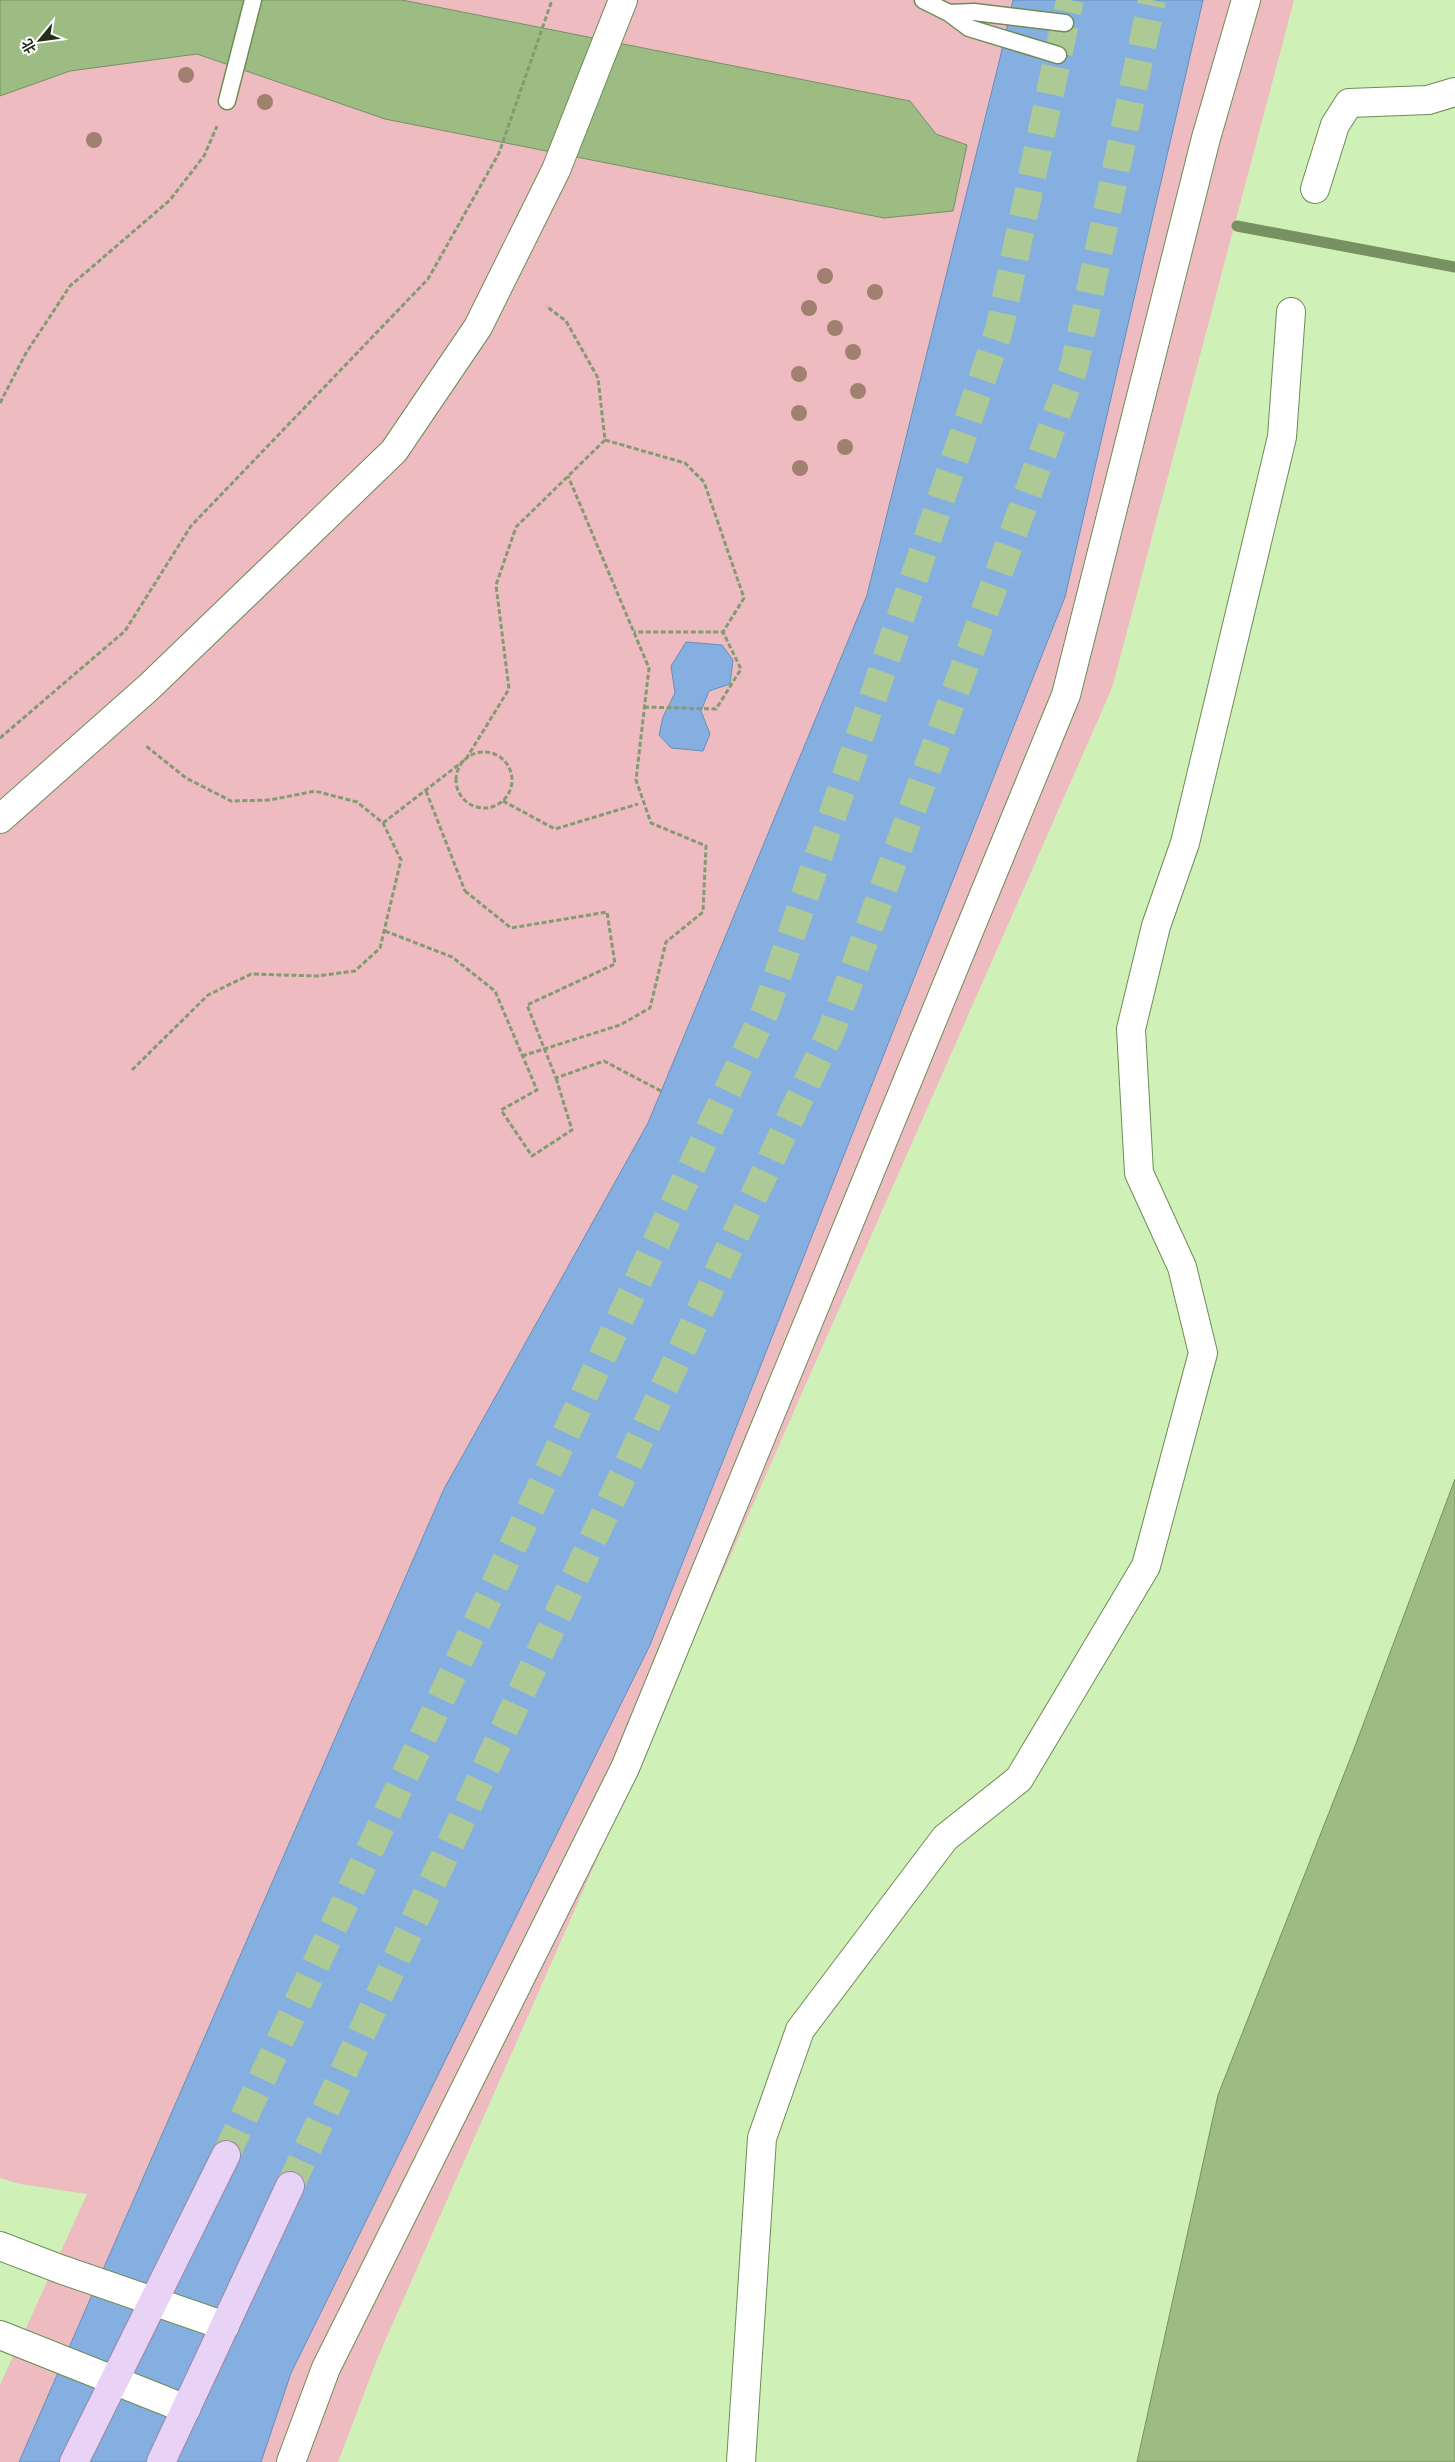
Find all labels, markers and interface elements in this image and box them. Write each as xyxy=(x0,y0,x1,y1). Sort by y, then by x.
north arrow xyxy=(15,15,65,65)
text: 北 xyxy=(17,36,39,57)

